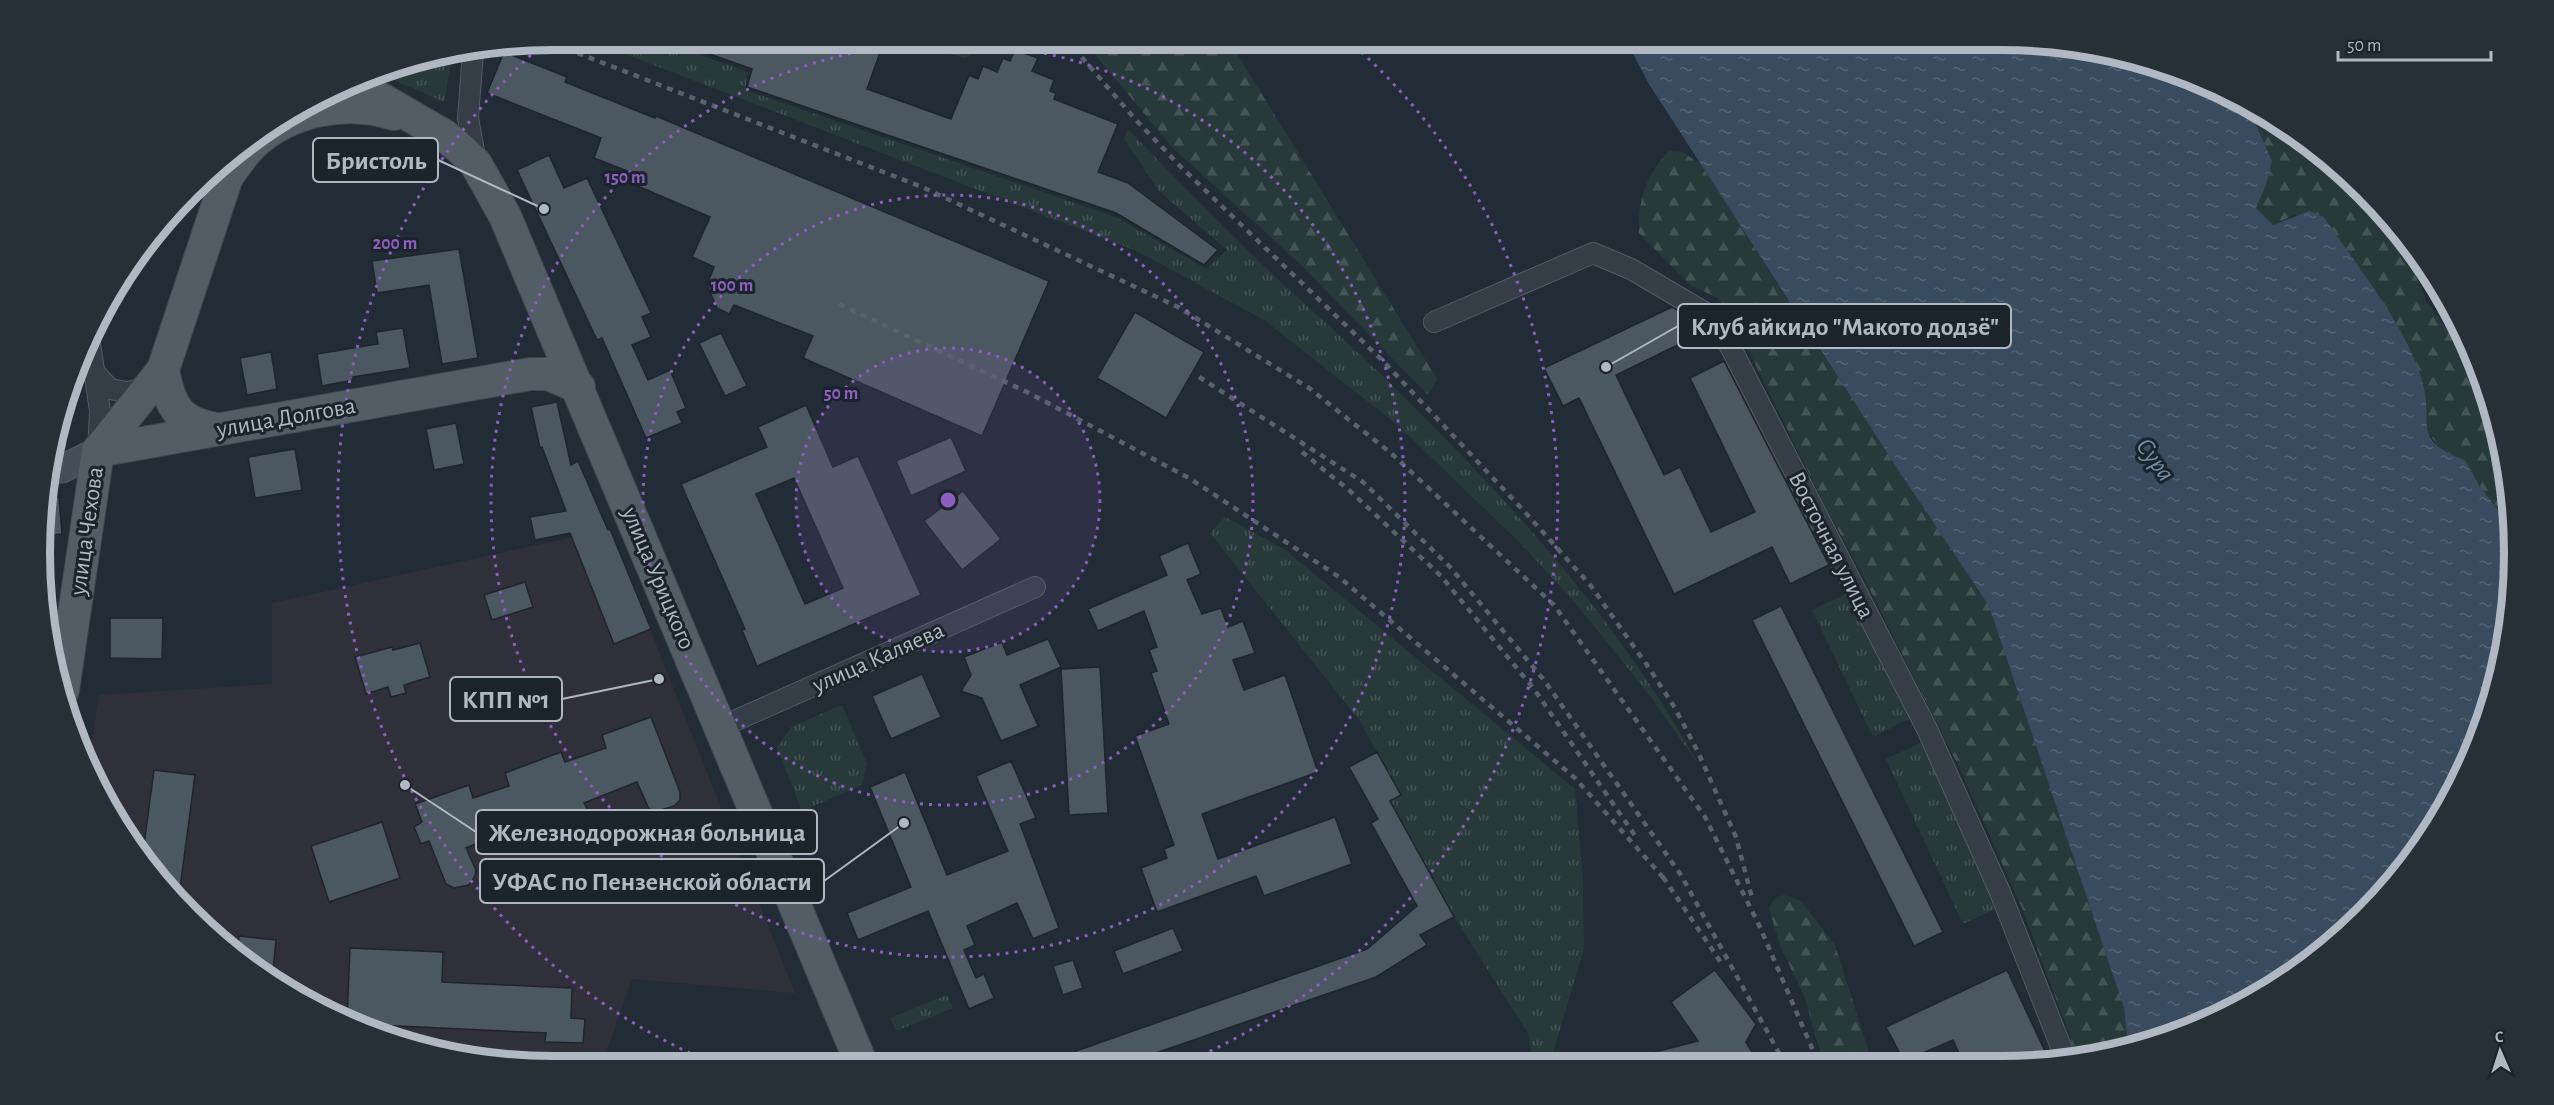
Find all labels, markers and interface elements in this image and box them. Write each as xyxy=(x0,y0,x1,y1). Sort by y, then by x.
scale bar xyxy=(2338,24,2491,62)
text: 50 m xyxy=(2347,37,2381,55)
callout: Бристоль xyxy=(313,138,438,182)
text: Бристоль xyxy=(326,148,426,174)
text: 150 m xyxy=(605,169,645,187)
text: 200 m xyxy=(373,235,417,253)
text: 100 m xyxy=(711,277,753,295)
callout: Клуб айкидо "Макото додзё" xyxy=(1678,304,2011,348)
text: Клуб айкидо "Макото додзё" xyxy=(1691,314,1999,340)
text: 50 m xyxy=(824,385,858,403)
street label: улица Долгова xyxy=(214,394,357,442)
water label: Сура xyxy=(2131,433,2179,486)
street label: улица Чехова xyxy=(66,465,108,598)
street label: Восточная улица xyxy=(1784,468,1878,623)
centre of rings xyxy=(938,490,958,510)
street label: улица Урицкого xyxy=(617,503,699,653)
street label: улица Каляева xyxy=(808,618,948,698)
callout: КПП №1 xyxy=(450,677,562,721)
text: КПП №1 xyxy=(462,687,550,713)
callout: Железнодорожная больница xyxy=(476,810,817,854)
text: Железнодорожная больница xyxy=(489,820,805,846)
callout: УФАС по Пензенской области xyxy=(480,859,824,903)
text: УФАС по Пензенской области xyxy=(492,869,812,895)
north arrow xyxy=(2470,1021,2530,1081)
text: С xyxy=(2494,1029,2504,1045)

